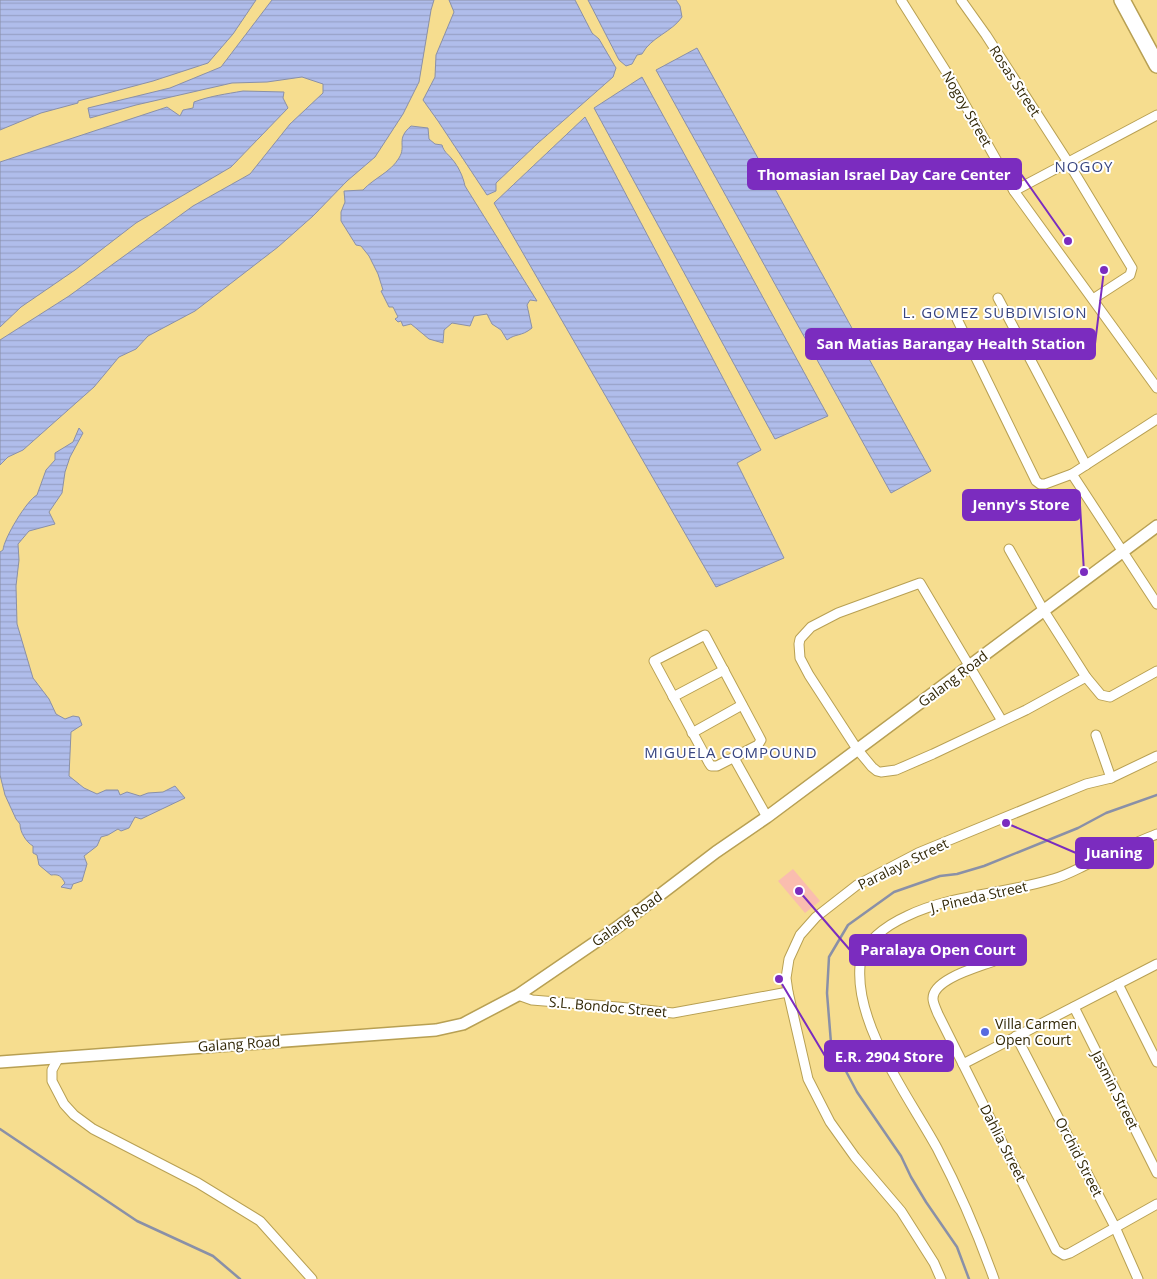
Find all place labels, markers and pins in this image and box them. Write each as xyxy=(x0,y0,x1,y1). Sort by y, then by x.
callout: Thomasian Israel Day Care Center xyxy=(748,159,1021,189)
callout: San Matias Barangay Health Station xyxy=(806,329,1095,359)
callout: Jenny's Store xyxy=(963,490,1080,520)
callout: Juaning xyxy=(1076,838,1153,868)
callout: Paralaya Open Court xyxy=(850,935,1026,965)
place label: Villa Carmen Open Court xyxy=(995,1014,1077,1049)
marker: Villa Carmen Open Court xyxy=(979,1026,991,1038)
callout: E.R. 2904 Store xyxy=(825,1041,953,1071)

